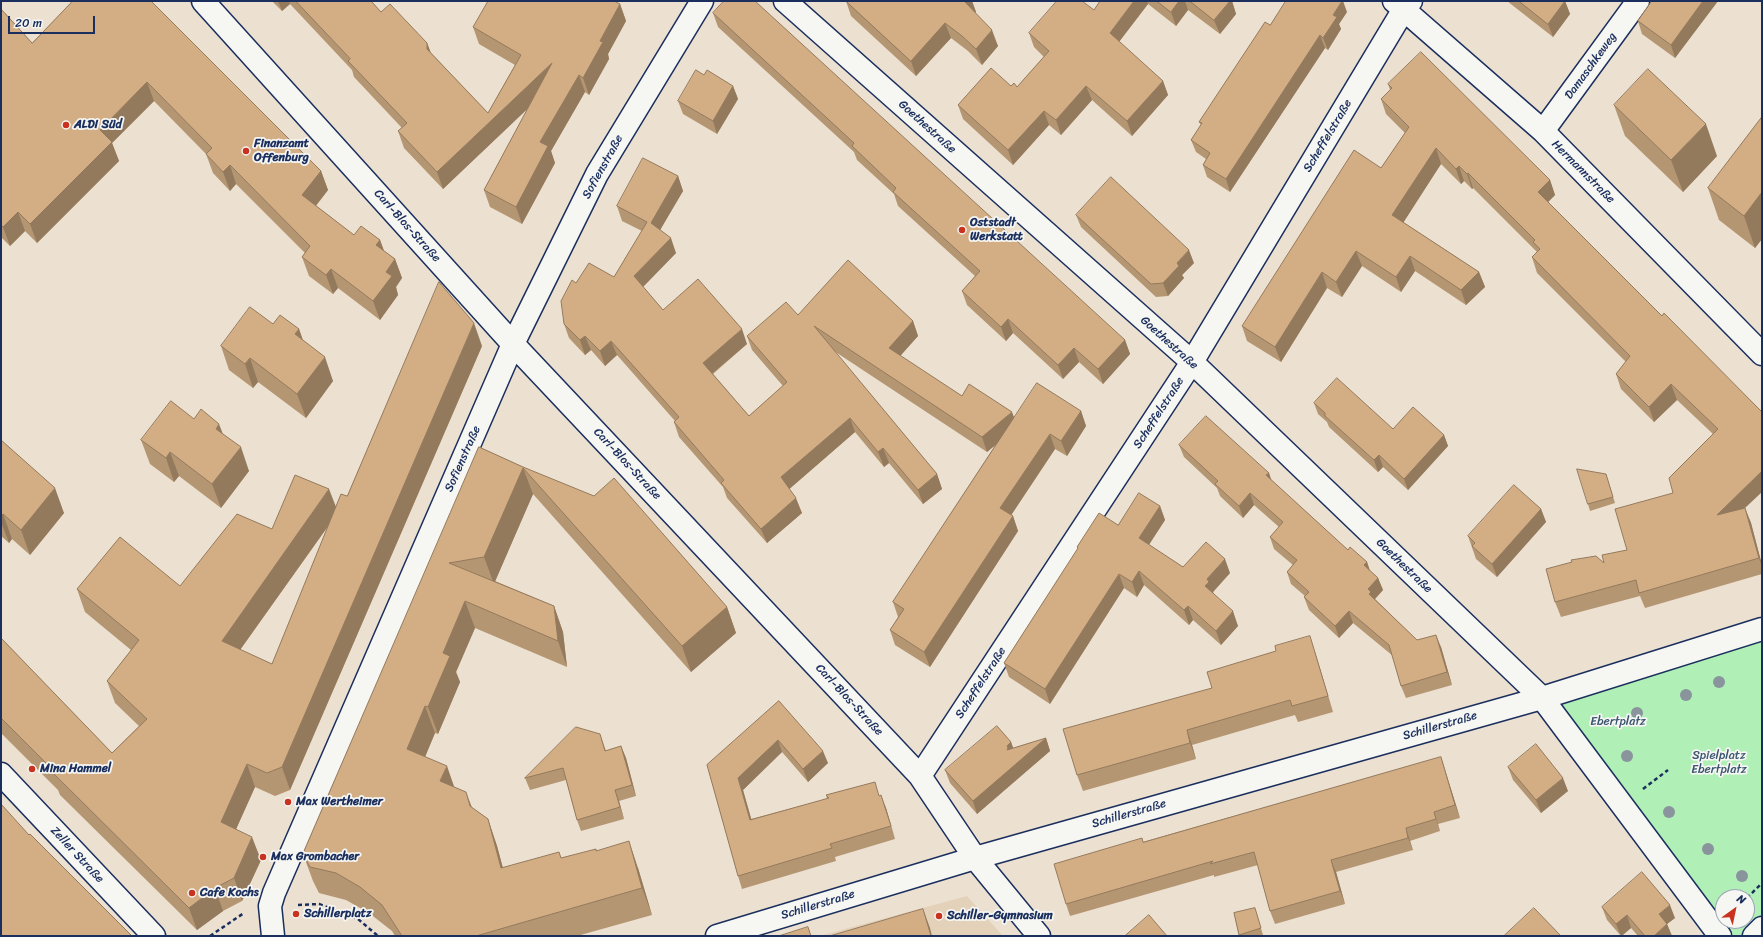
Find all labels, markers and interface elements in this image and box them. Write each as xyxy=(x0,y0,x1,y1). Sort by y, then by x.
scale bar xyxy=(10,8,97,34)
text: 20 m xyxy=(15,12,42,34)
street label: Damaschkeweg xyxy=(1562,30,1620,102)
street label: Goethestraße xyxy=(895,97,959,157)
street label: Scheffelstraße xyxy=(1301,97,1355,175)
place label: ALDI Süd xyxy=(74,118,122,132)
marker: ALDI Süd xyxy=(61,120,71,130)
street label: Sofienstraße xyxy=(580,133,626,201)
place label: Finanzamt Offenburg xyxy=(254,137,309,165)
street label: Hermannstraße xyxy=(1548,137,1618,207)
marker: Finanzamt Offenburg xyxy=(241,146,251,156)
street label: Carl-Blos-Straße xyxy=(371,187,443,265)
place label: Oststadt Werkstatt xyxy=(970,216,1023,244)
marker: Oststadt Werkstatt xyxy=(957,225,967,235)
street label: Goethestraße xyxy=(1137,313,1201,373)
street label: Scheffelstraße xyxy=(1131,375,1187,451)
street label: Sofienstraße xyxy=(442,424,484,494)
street label: Carl-Blos-Straße xyxy=(590,425,664,503)
street label: Goethestraße xyxy=(1373,536,1435,596)
street label: Scheffelstraße xyxy=(953,645,1009,721)
street label: Carl-Blos-Straße xyxy=(812,661,886,739)
street label: Schillerstraße xyxy=(1401,709,1479,743)
park label: Ebertplatz xyxy=(1590,715,1646,729)
park label: Spielplatz Ebertplatz xyxy=(1691,749,1747,777)
place label: Mina Hammel xyxy=(40,762,111,776)
marker: Mina Hammel xyxy=(27,764,37,774)
place label: Max Wertheimer xyxy=(296,795,383,809)
marker: Max Wertheimer xyxy=(283,797,293,807)
street label: Schillerstraße xyxy=(1090,797,1168,831)
street label: Zeller Straße xyxy=(47,824,107,886)
place label: Max Grombacher xyxy=(271,850,359,864)
marker: Max Grombacher xyxy=(258,852,268,862)
place label: Cafe Kochs xyxy=(200,886,259,900)
street label: Schillerstraße xyxy=(779,887,857,923)
marker: Cafe Kochs xyxy=(187,888,197,898)
north arrow xyxy=(1715,889,1755,929)
text: N xyxy=(1733,889,1750,909)
place label: Schillerplatz xyxy=(304,907,372,921)
marker: Schillerplatz xyxy=(291,909,301,919)
place label: Schiller-Gymnasium xyxy=(947,909,1053,923)
marker: Schiller-Gymnasium xyxy=(934,911,944,921)

